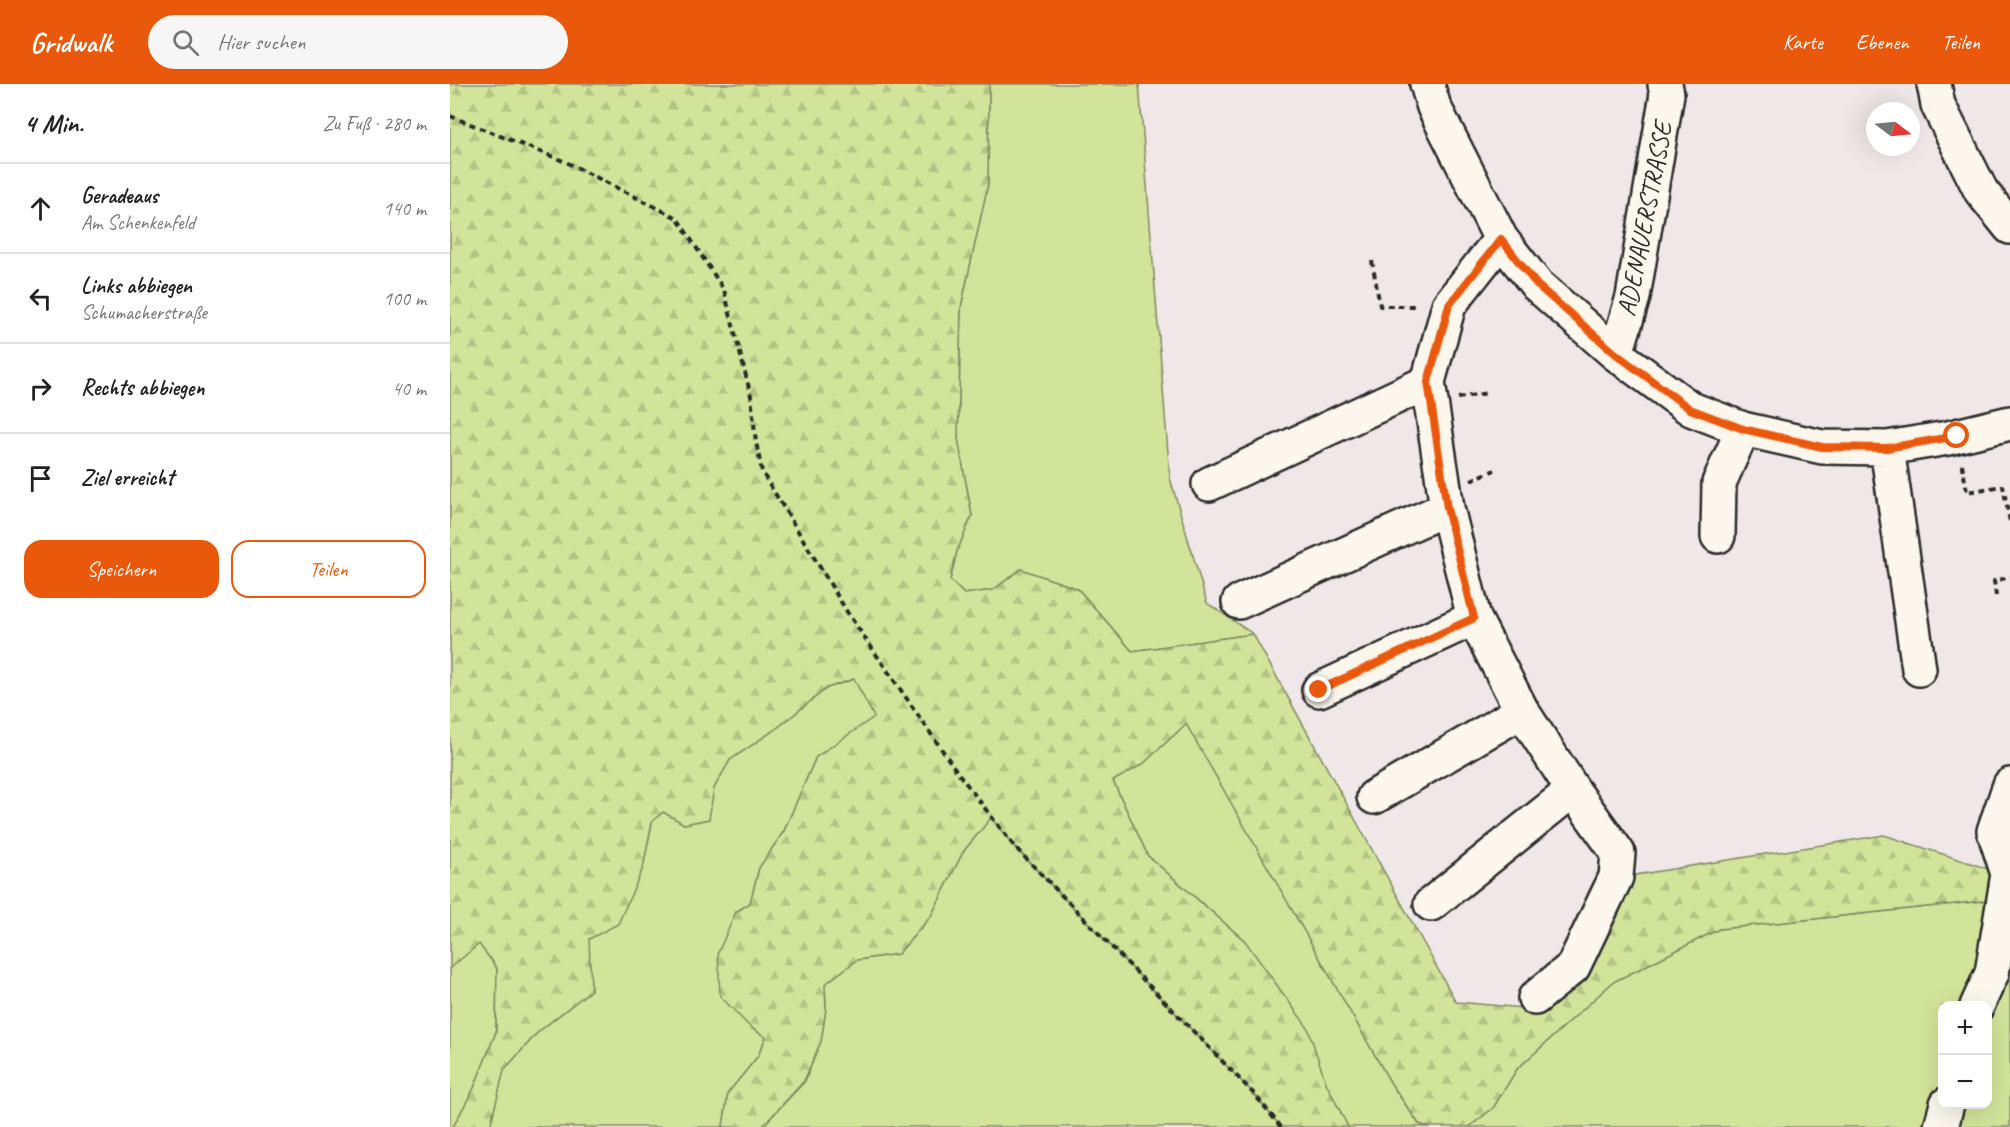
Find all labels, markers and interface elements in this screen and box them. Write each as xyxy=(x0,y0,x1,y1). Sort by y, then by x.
search box xyxy=(148,15,568,69)
text: Gridwalk xyxy=(30,25,112,60)
icon: search xyxy=(169,26,202,59)
text: Hier suchen xyxy=(217,28,305,56)
text: Karte xyxy=(1783,29,1823,55)
text: Ebenen xyxy=(1856,29,1909,55)
text: Teilen xyxy=(1942,29,1980,55)
north arrow xyxy=(1866,102,1920,156)
text: 4 Min. xyxy=(24,107,83,140)
text: Zu Fuß · 280 m xyxy=(323,111,426,136)
street label: ADENAUERSTRASSE xyxy=(1610,116,1680,319)
text: Geradeaus xyxy=(81,182,158,210)
icon: ahead xyxy=(24,192,57,225)
text: 140 m xyxy=(383,196,426,221)
text: Am Schenkenfeld xyxy=(81,210,195,235)
text: Links abbiegen xyxy=(81,272,192,300)
icon: left xyxy=(24,282,57,315)
text: 100 m xyxy=(383,286,426,311)
text: Schumacherstraße xyxy=(81,300,207,325)
icon: right xyxy=(24,372,57,405)
text: Rechts abbiegen xyxy=(81,374,204,402)
text: 40 m xyxy=(392,376,426,401)
route start xyxy=(1943,422,1969,448)
icon: arrive xyxy=(24,462,57,495)
text: Ziel erreicht xyxy=(81,464,174,492)
button: Speichern xyxy=(24,540,219,598)
button: Teilen xyxy=(231,540,426,598)
route end xyxy=(1305,676,1331,702)
map controls xyxy=(1938,1001,1992,1109)
button: + xyxy=(1938,1001,1992,1055)
button: − xyxy=(1938,1055,1992,1109)

